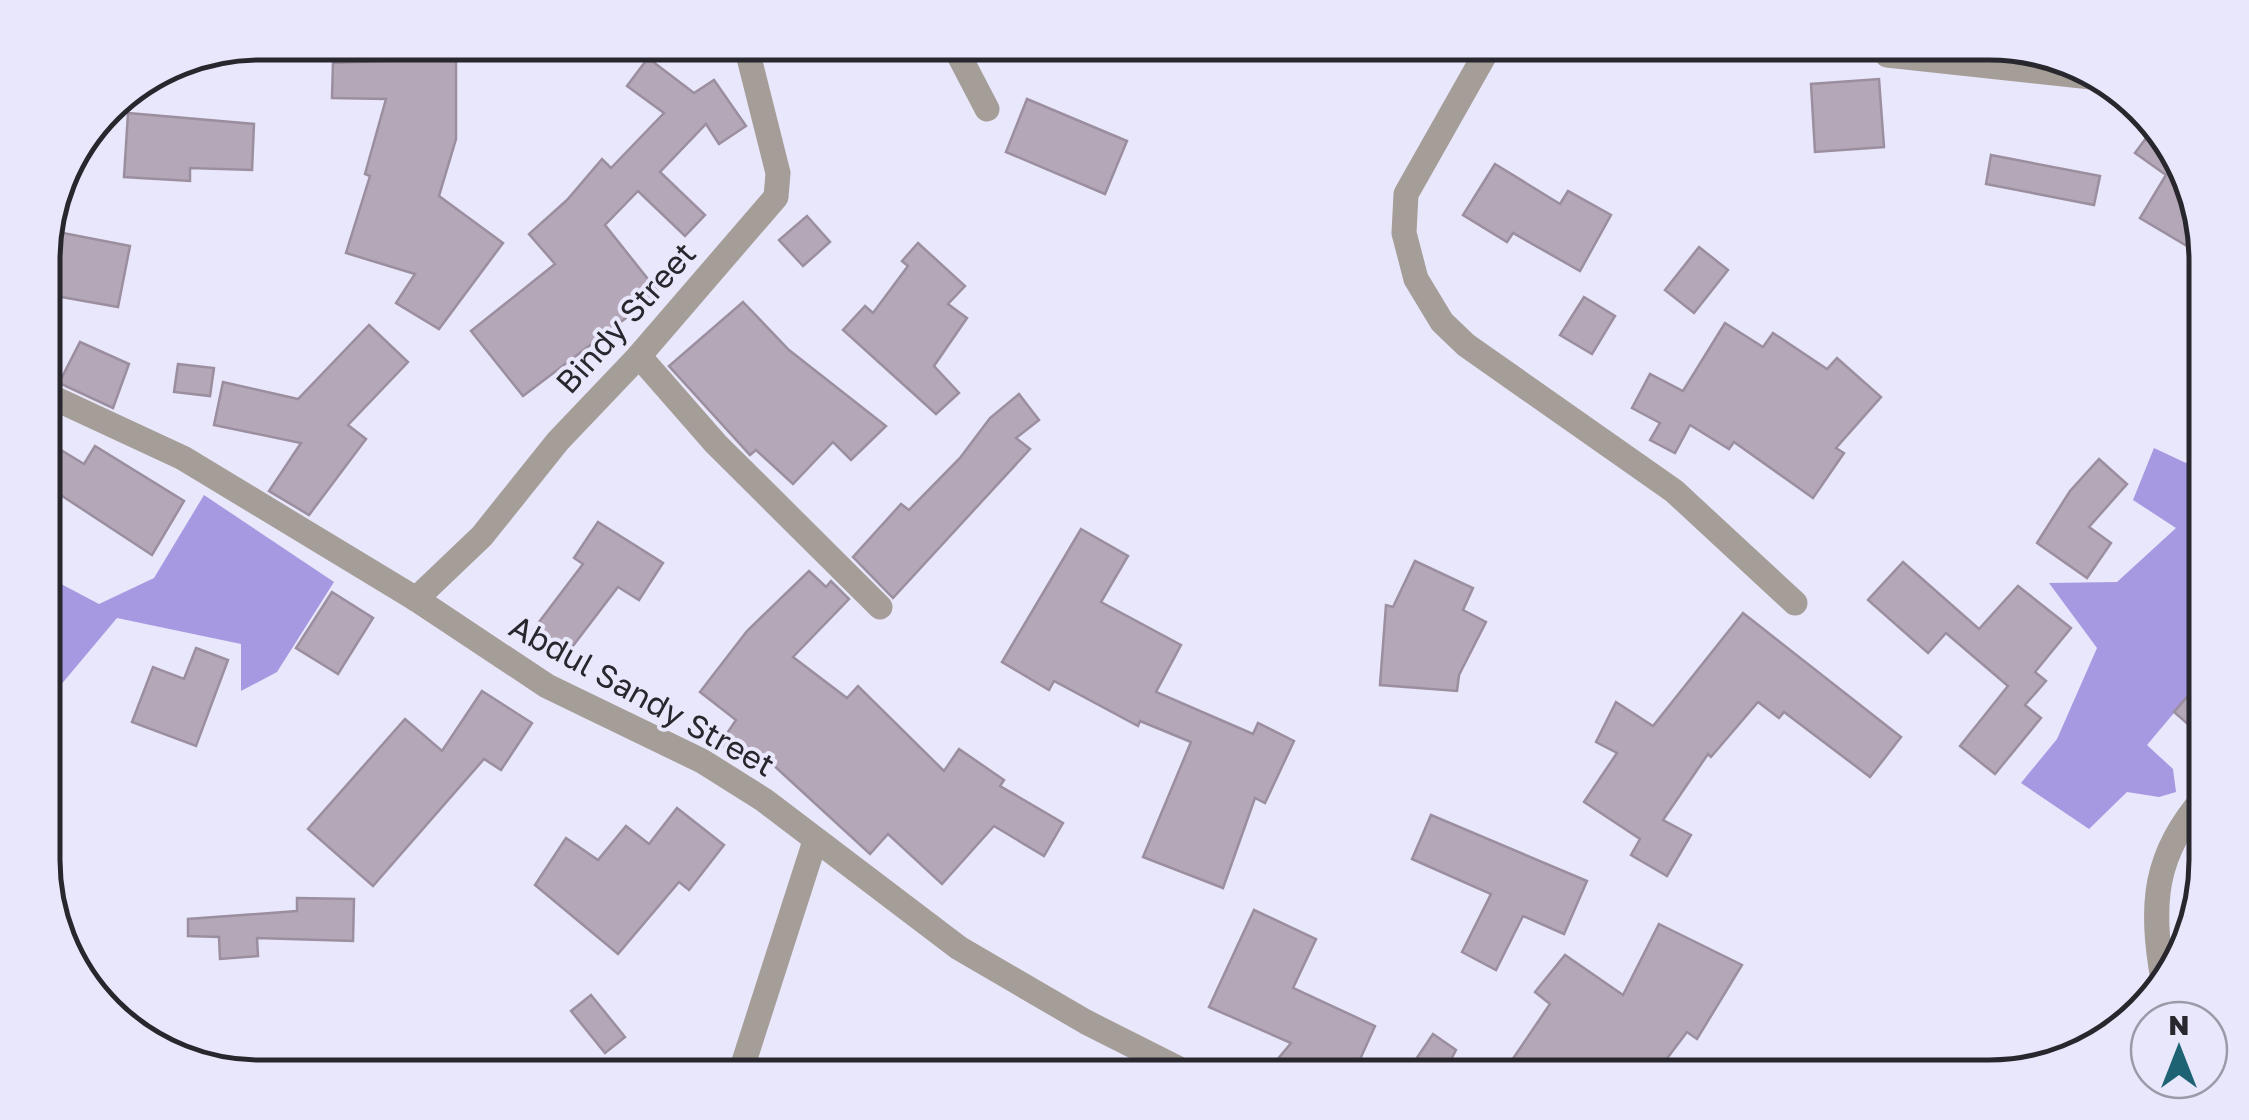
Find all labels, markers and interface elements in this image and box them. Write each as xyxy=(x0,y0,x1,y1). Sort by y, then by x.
street label: Bindy Street xyxy=(548,234,703,401)
street label: Abdul Sandy Street xyxy=(503,607,782,784)
north arrow xyxy=(2129,1000,2229,1100)
text: N xyxy=(2168,1008,2190,1041)

